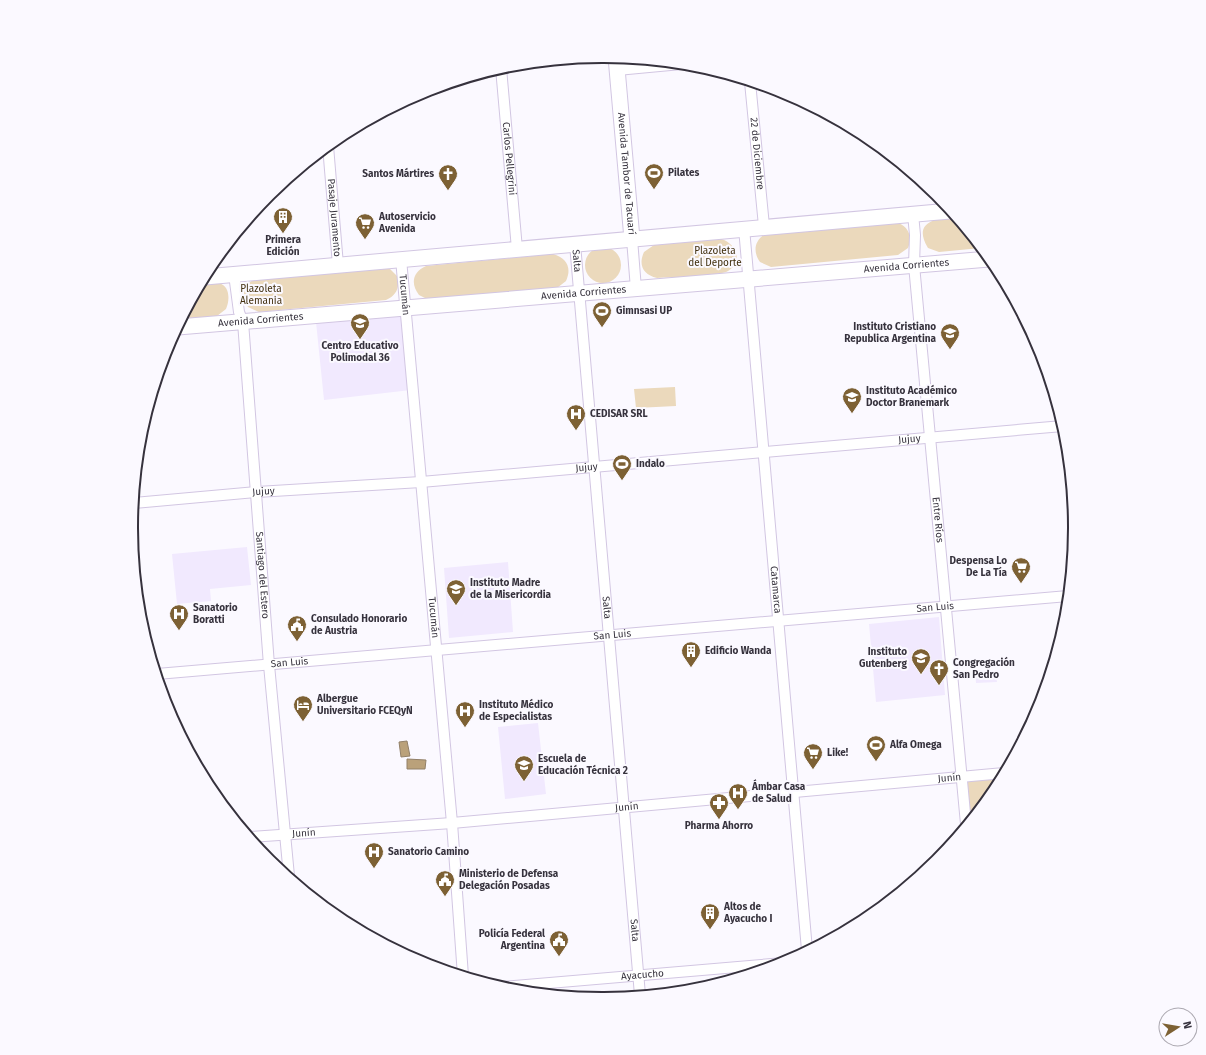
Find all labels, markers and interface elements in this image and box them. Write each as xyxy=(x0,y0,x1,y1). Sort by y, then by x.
street label: Avenida Tambor de Tacuarí xyxy=(615,112,639,235)
street label: 22 de Diciembre xyxy=(747,117,766,190)
street label: Carlos Pellegrini xyxy=(500,121,518,196)
sports icon: Pilates xyxy=(643,162,665,190)
church icon: Santos Mártires xyxy=(437,163,459,191)
place label: Santos Mártires xyxy=(362,167,434,180)
place label: Pilates xyxy=(668,167,699,179)
street label: Pasaje Juramento xyxy=(325,178,343,258)
building icon: Primera Edición xyxy=(272,206,294,234)
place label: Autoservicio Avenida xyxy=(378,211,436,235)
supermarket icon: Autoservicio Avenida xyxy=(354,212,376,240)
place label: Primera Edición xyxy=(265,234,301,258)
park label: Plazoleta del Deporte xyxy=(688,245,742,269)
street label: Salta xyxy=(570,249,583,273)
street label: Avenida Corrientes xyxy=(863,256,950,275)
street label: Tucumán xyxy=(396,274,412,316)
park label: Plazoleta Alemania xyxy=(240,283,282,307)
street label: Avenida Corrientes xyxy=(540,283,627,303)
sports icon: Gimnsasi UP xyxy=(591,300,613,328)
place label: Gimnsasi UP xyxy=(616,305,672,317)
street label: Avenida Corrientes xyxy=(218,310,304,330)
school or university icon: Centro Educativo Polimodal 36 xyxy=(349,312,371,340)
place label: Instituto Cristiano Republica Argentina xyxy=(844,321,937,345)
school or university icon: Instituto Cristiano Republica Argentina xyxy=(939,322,961,350)
place label: Centro Educativo Polimodal 36 xyxy=(321,340,399,364)
place label: Instituto Académico Doctor Branemark xyxy=(866,384,957,409)
school or university icon: Instituto Académico Doctor Branemark xyxy=(841,386,863,414)
hospital icon: CEDISAR SRL xyxy=(565,403,587,431)
place label: CEDISAR SRL xyxy=(590,408,648,420)
street label: Jujuy xyxy=(898,432,921,446)
sports icon: Indalo xyxy=(611,453,633,481)
place label: Indalo xyxy=(636,458,665,470)
street label: Jujuy xyxy=(575,461,598,475)
street label: Jujuy xyxy=(252,485,275,498)
street label: Entre Ríos xyxy=(930,496,946,543)
street label: Santiago del Estero xyxy=(253,531,271,619)
place label: Despensa Lo De La Tía xyxy=(950,555,1008,579)
supermarket icon: Despensa Lo De La Tía xyxy=(1010,556,1032,584)
street label: Catamarca xyxy=(768,565,784,614)
place label: Instituto Madre de la Misericordia xyxy=(470,577,551,601)
school or university icon: Instituto Madre de la Misericordia xyxy=(445,578,467,606)
street label: Salta xyxy=(600,596,613,619)
street label: Tucumán xyxy=(426,597,441,639)
street label: San Luis xyxy=(916,600,955,615)
place label: Sanatorio Boratti xyxy=(193,602,238,626)
hospital icon: Sanatorio Boratti xyxy=(168,603,190,631)
place label: Consulado Honorario de Austria xyxy=(311,613,407,637)
public building icon: Consulado Honorario de Austria xyxy=(286,614,308,642)
street label: San Luis xyxy=(593,627,632,643)
building icon: Edificio Wanda xyxy=(680,640,702,668)
place label: Edificio Wanda xyxy=(705,645,772,657)
place label: Instituto Gutenberg xyxy=(859,646,907,670)
school or university icon: Instituto Gutenberg xyxy=(910,647,932,675)
street label: San Luis xyxy=(270,655,309,670)
place label: Congregación San Pedro xyxy=(953,656,1015,681)
church icon: Congregación San Pedro xyxy=(928,658,950,686)
place label: Albergue Universitario FCEQyN xyxy=(316,693,413,717)
hotel icon: Albergue Universitario FCEQyN xyxy=(292,694,314,722)
place label: Instituto Médico de Especialistas xyxy=(479,698,553,723)
hospital icon: Instituto Médico de Especialistas xyxy=(454,700,476,728)
sports icon: Alfa Omega xyxy=(865,734,887,762)
place label: Alfa Omega xyxy=(889,739,942,751)
supermarket icon: Like! xyxy=(802,742,824,770)
place label: Like! xyxy=(827,747,849,759)
place label: Escuela de Educación Técnica 2 xyxy=(538,753,628,777)
school or university icon: Escuela de Educación Técnica 2 xyxy=(513,754,535,782)
street label: Junín xyxy=(937,770,962,785)
place label: Ámbar Casa de Salud xyxy=(751,779,806,805)
hospital icon: Ámbar Casa de Salud xyxy=(727,782,749,810)
pharmacy icon: Pharma Ahorro xyxy=(708,792,730,820)
street label: Junín xyxy=(615,800,639,814)
place label: Pharma Ahorro xyxy=(685,820,753,832)
street label: Junín xyxy=(292,826,316,840)
hospital icon: Sanatorio Camino xyxy=(363,841,385,869)
place label: Sanatorio Camino xyxy=(388,846,469,858)
place label: Ministerio de Defensa Delegación Posadas xyxy=(459,868,559,892)
public building icon: Ministerio de Defensa Delegación Posadas xyxy=(434,869,456,897)
place label: Altos de Ayacucho I xyxy=(723,901,773,925)
building icon: Altos de Ayacucho I xyxy=(699,902,721,930)
street label: Salta xyxy=(627,919,641,942)
place label: Policía Federal Argentina xyxy=(479,927,546,952)
public building icon: Policía Federal Argentina xyxy=(548,929,570,957)
street label: Ayacucho xyxy=(621,967,665,983)
north arrow xyxy=(1158,1007,1198,1047)
text: N xyxy=(1180,1020,1194,1030)

